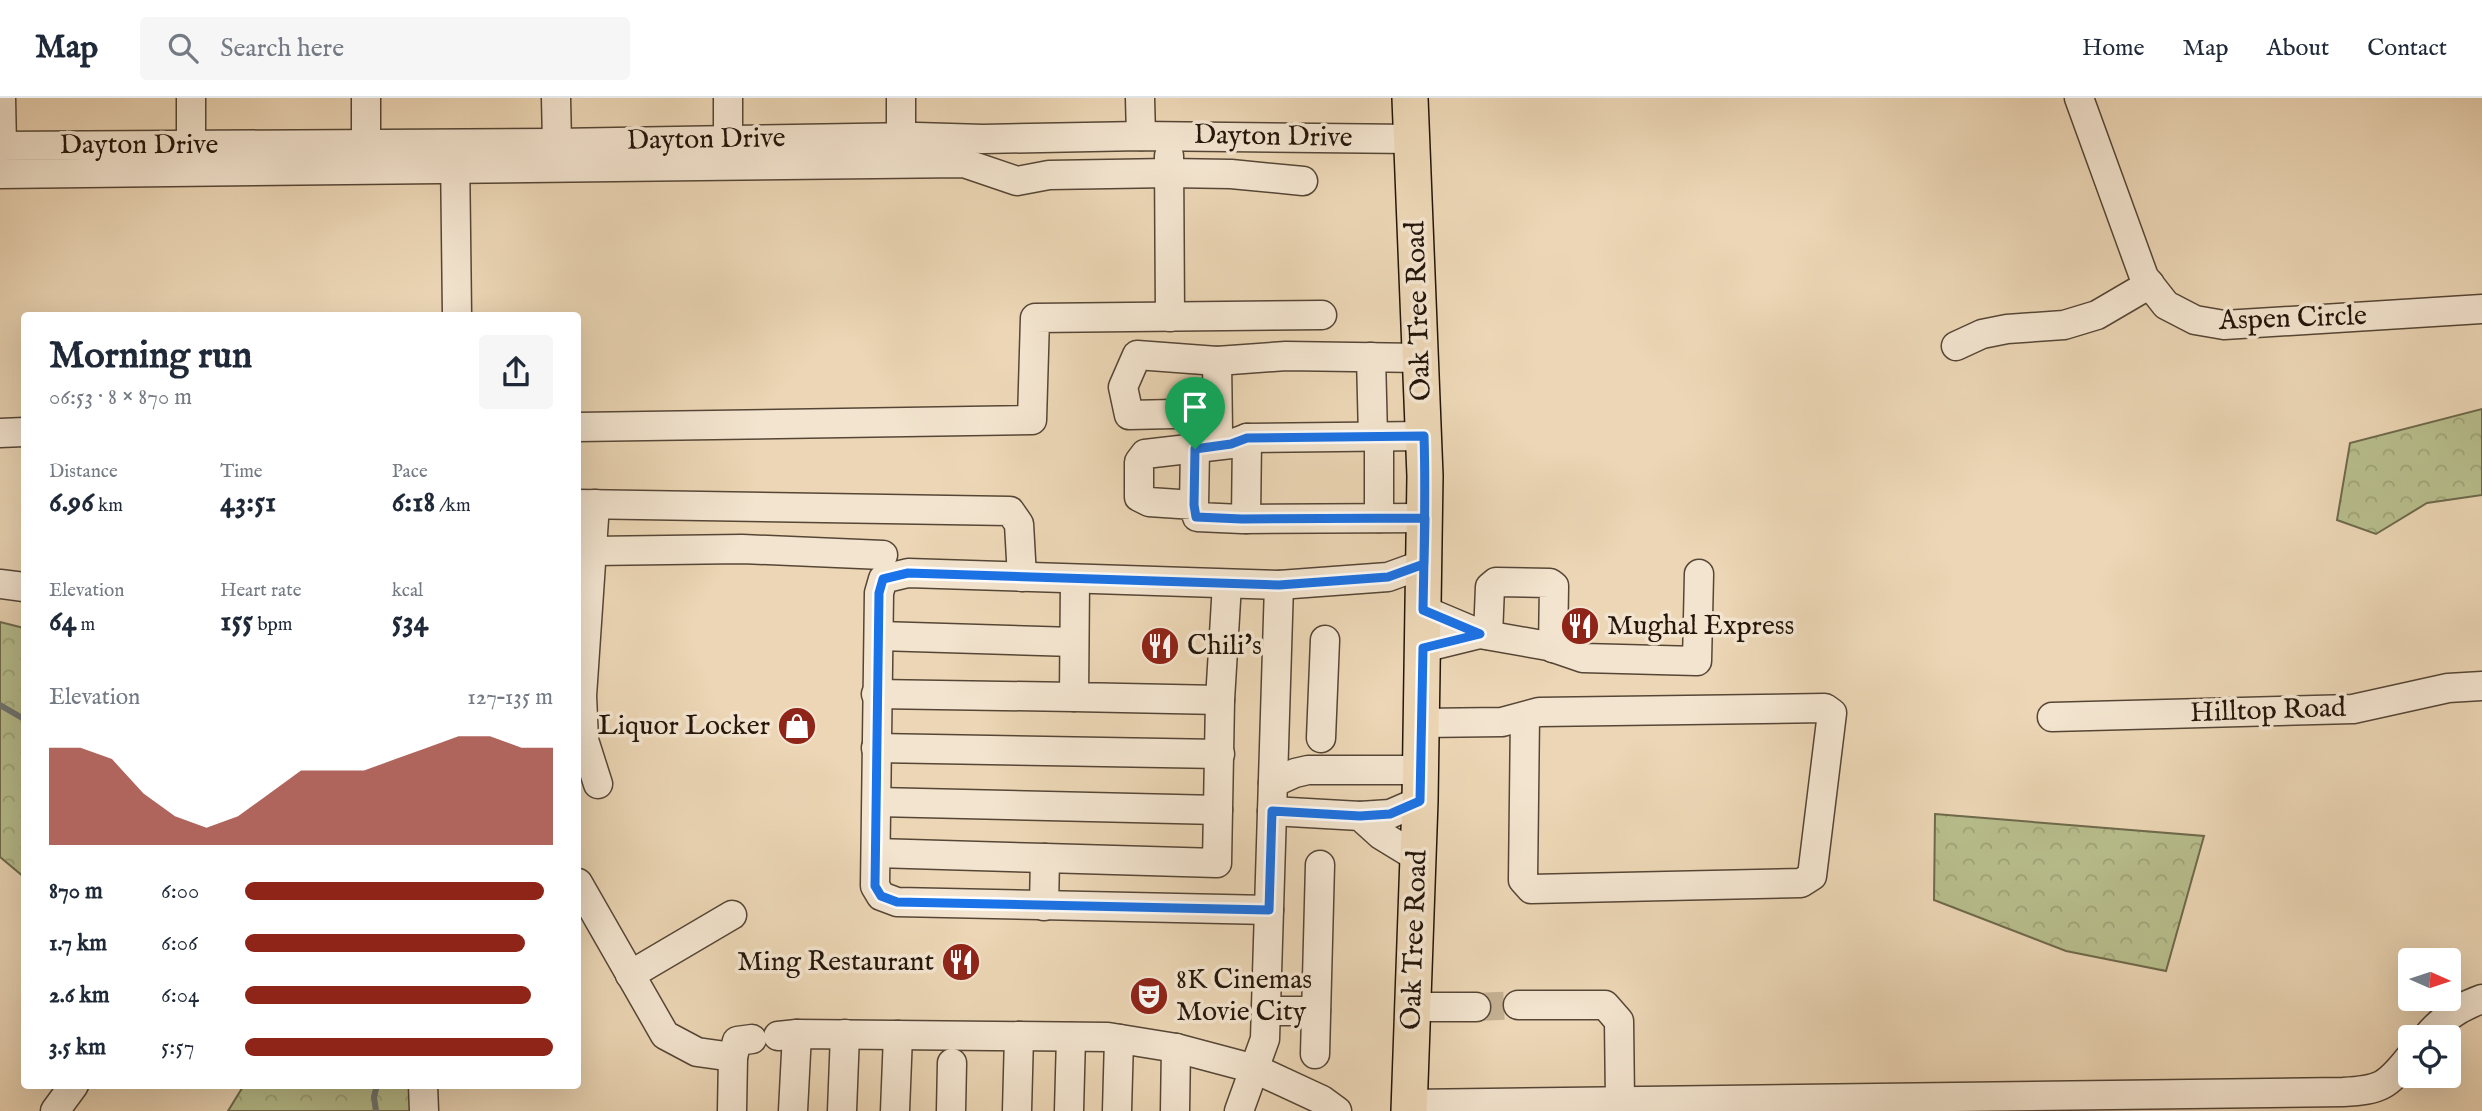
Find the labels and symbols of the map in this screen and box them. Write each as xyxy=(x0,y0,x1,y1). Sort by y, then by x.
street label: Dayton Drive xyxy=(1193,118,1353,156)
street label: Dayton Drive xyxy=(626,121,786,159)
street label: Dayton Drive xyxy=(60,128,219,163)
street label: Oak Tree Road xyxy=(1398,220,1440,402)
street label: Aspen Circle xyxy=(2217,299,2368,339)
pin xyxy=(1165,377,1225,449)
restaurant icon: Mughal Express xyxy=(1559,605,1601,647)
place label: Mughal Express xyxy=(1607,609,1794,644)
restaurant icon: Chili's xyxy=(1139,625,1181,667)
place label: Chili's xyxy=(1187,629,1262,664)
street label: Hilltop Road xyxy=(2189,691,2347,731)
shop icon: Liquor Locker xyxy=(776,705,818,747)
place label: Liquor Locker xyxy=(598,709,770,744)
street label: Oak Tree Road xyxy=(1394,849,1436,1031)
restaurant icon: Ming Restaurant xyxy=(940,941,982,983)
place label: Ming Restaurant xyxy=(737,945,934,980)
north arrow xyxy=(2398,948,2460,1012)
place label: 8K Cinemas Movie City xyxy=(1176,963,1312,1030)
theatre icon: 8K Cinemas Movie City xyxy=(1128,975,1170,1017)

